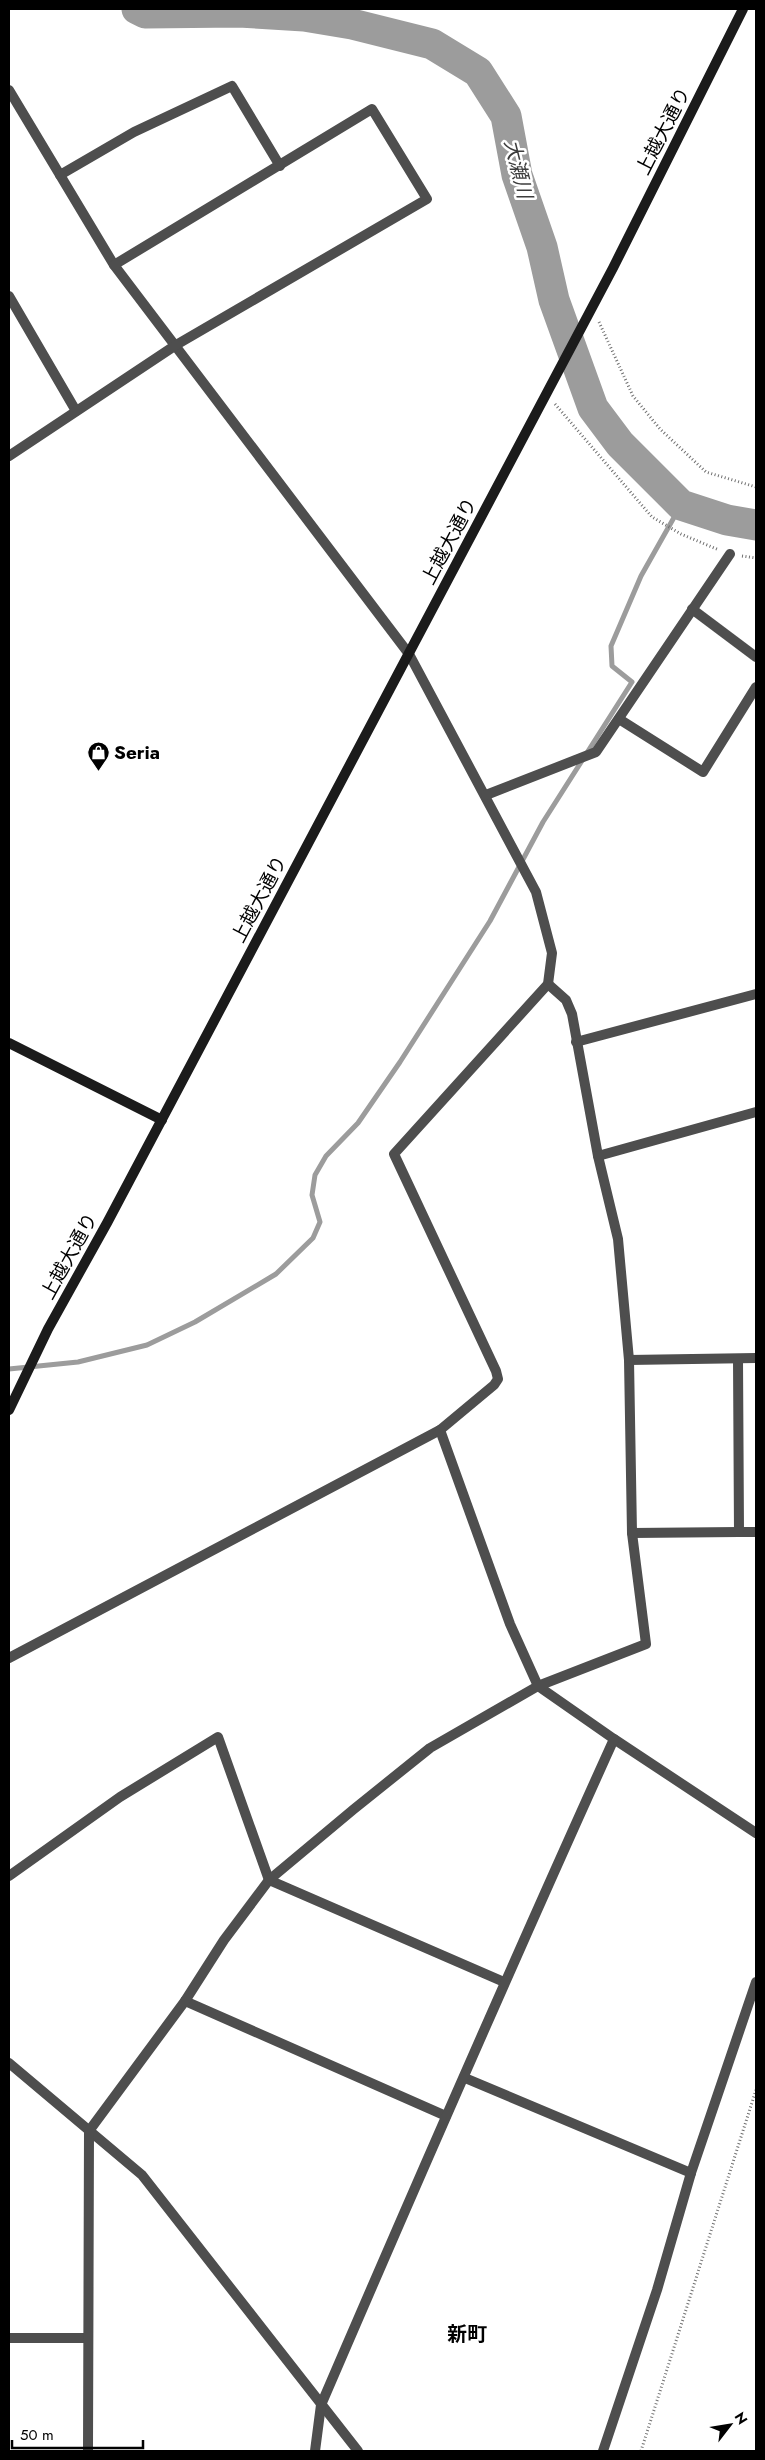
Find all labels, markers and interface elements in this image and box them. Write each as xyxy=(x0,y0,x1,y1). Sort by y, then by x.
street label: 上越大通り xyxy=(629,83,697,179)
water label: 大瀬川 xyxy=(497,136,540,204)
street label: 上越大通り xyxy=(415,493,483,589)
place label: Seria xyxy=(114,739,160,766)
shop icon: Seria xyxy=(86,740,110,771)
street label: 上越大通り xyxy=(225,851,293,947)
street label: 上越大通り xyxy=(34,1208,104,1304)
district label: 新町 xyxy=(447,2320,487,2349)
north arrow xyxy=(705,2400,755,2450)
text: N xyxy=(730,2408,753,2428)
scale bar xyxy=(12,2418,144,2450)
text: 50 m xyxy=(20,2424,54,2446)

